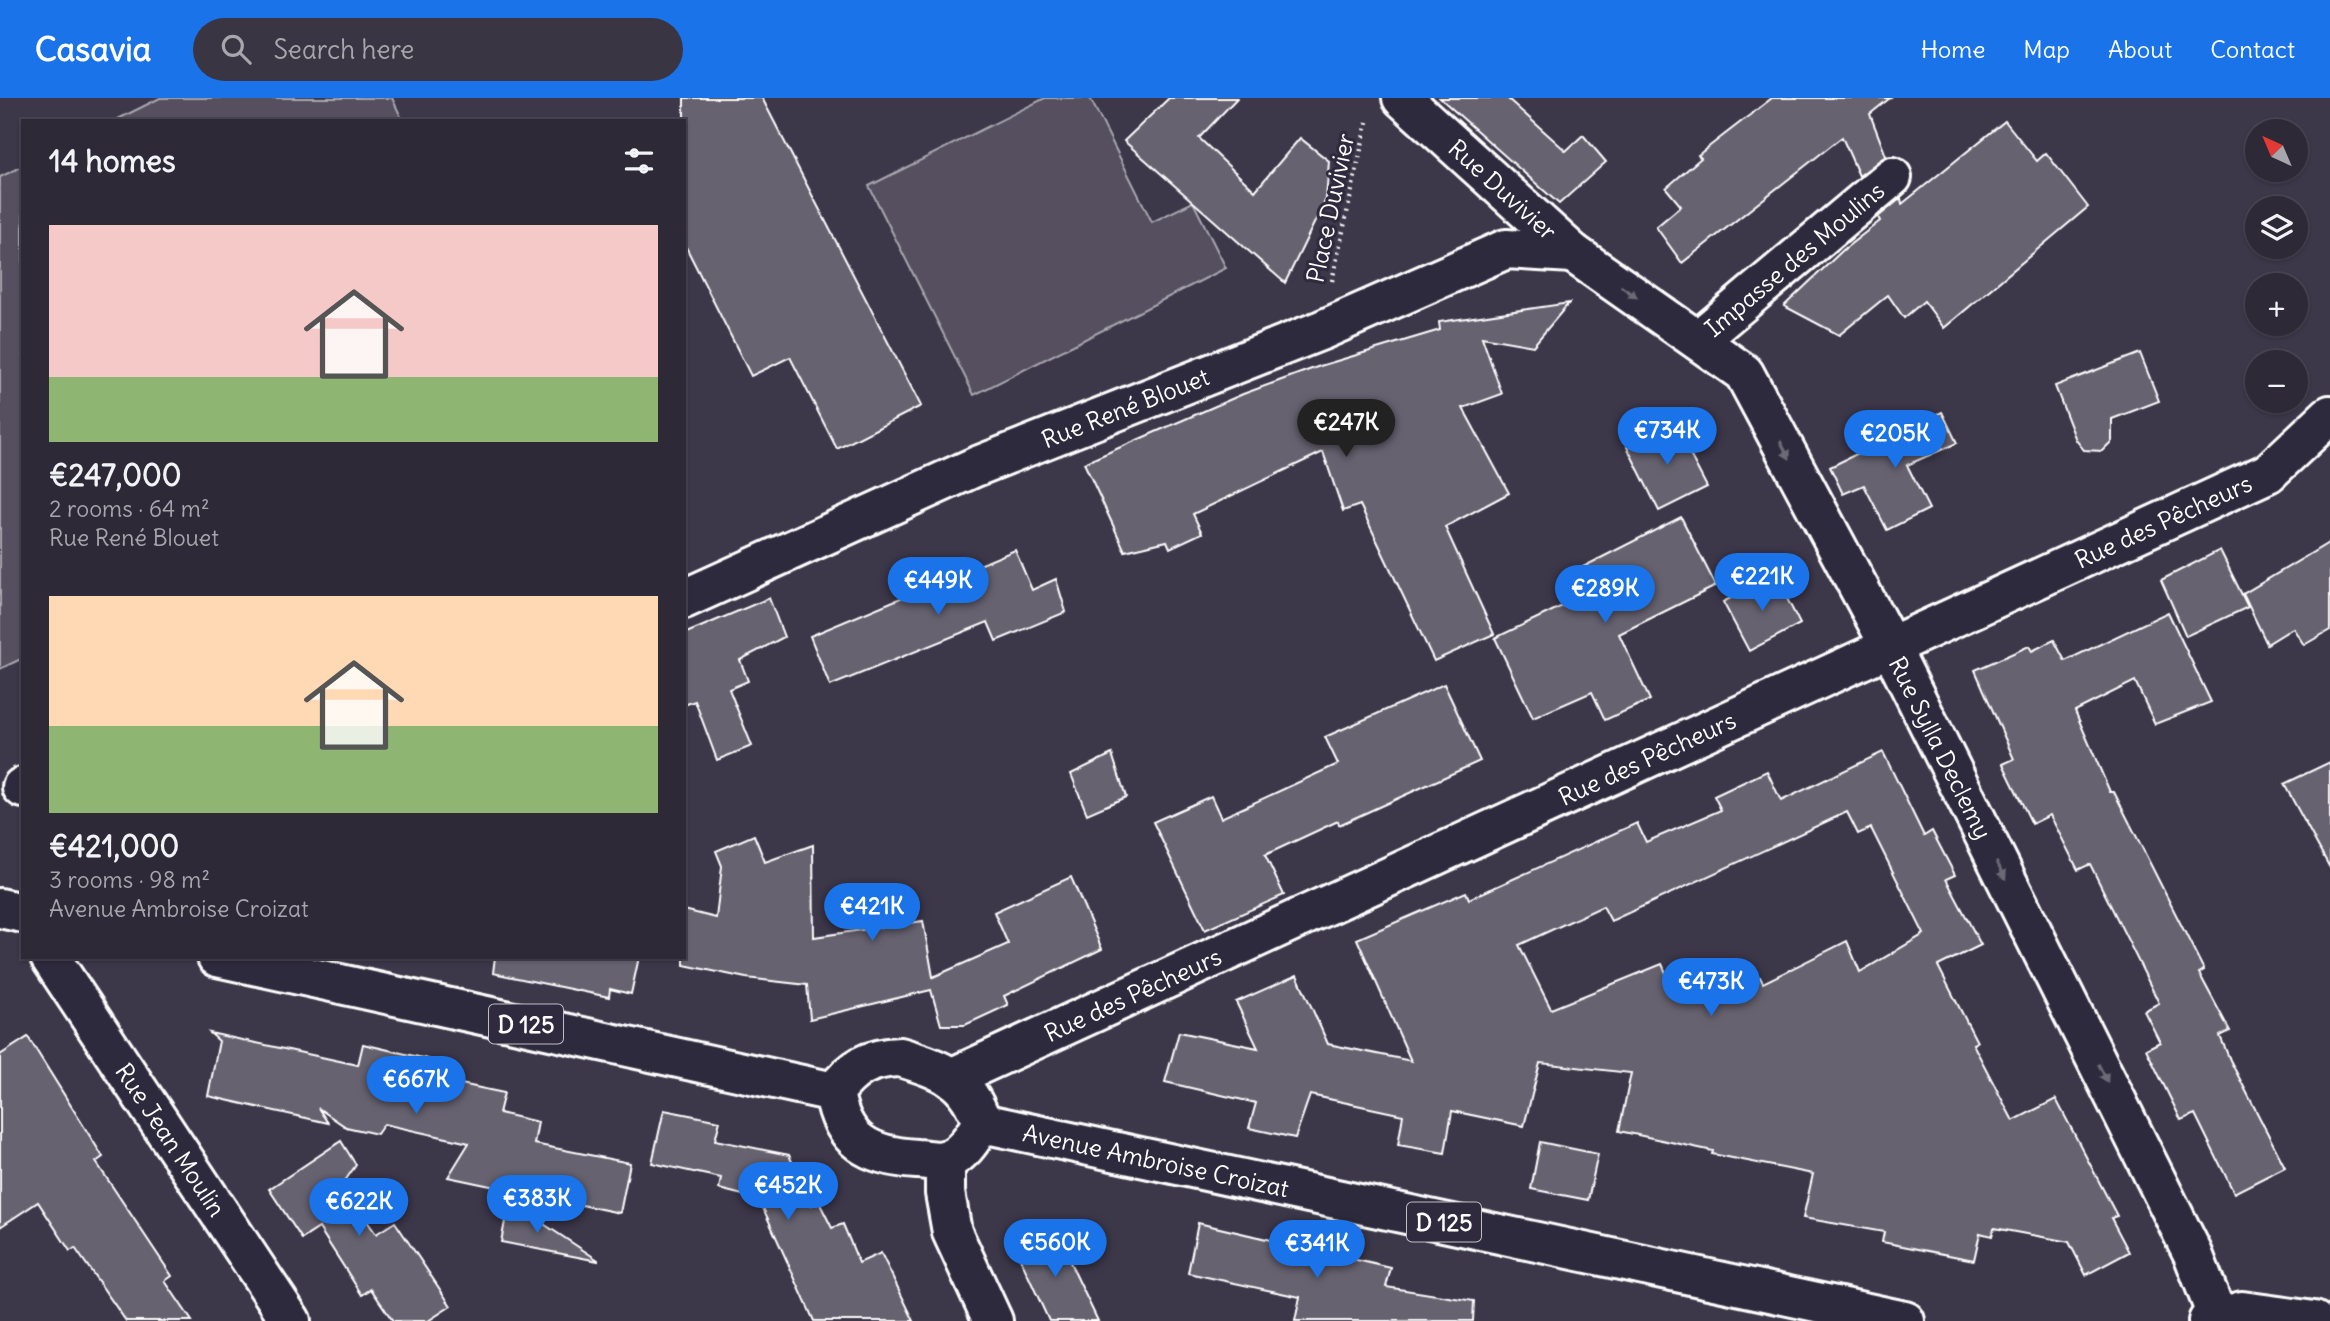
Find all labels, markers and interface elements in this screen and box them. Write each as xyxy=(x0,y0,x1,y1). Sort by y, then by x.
search box xyxy=(193,18,683,81)
text: Casavia xyxy=(35,28,151,70)
icon: search xyxy=(217,30,255,68)
text: Search here xyxy=(273,33,414,66)
text: Home xyxy=(1921,34,1985,64)
text: Map xyxy=(2023,34,2070,64)
text: About xyxy=(2108,34,2172,64)
text: Contact xyxy=(2210,34,2295,64)
north arrow xyxy=(2245,119,2308,182)
map controls xyxy=(2245,119,2308,413)
street label: Place Duvivier xyxy=(1300,131,1360,285)
street label: Rue Duvivier xyxy=(1442,133,1563,246)
text: 14 homes xyxy=(49,142,176,180)
icon: filters xyxy=(620,142,658,180)
street label: Impasse des Moulins xyxy=(1699,175,1890,343)
button: layers xyxy=(2245,196,2308,259)
icon: home xyxy=(291,271,417,397)
button: + xyxy=(2245,273,2308,336)
one-way arrow xyxy=(1620,285,1638,299)
button: − xyxy=(2245,350,2308,413)
street label: Rue René Blouet xyxy=(1037,361,1213,454)
pin: €247K xyxy=(1297,400,1395,459)
text: €247K xyxy=(1313,407,1379,436)
pin: €734K xyxy=(1618,408,1716,467)
pin: €205K xyxy=(1846,410,1944,470)
text: €734K xyxy=(1634,415,1700,444)
text: €205K xyxy=(1860,418,1930,447)
one-way arrow xyxy=(1779,440,1791,459)
text: €247,000 xyxy=(49,456,182,494)
street label: Rue des Pêcheurs xyxy=(2070,468,2256,575)
text: 2 rooms · 64 m² xyxy=(49,494,210,523)
text: Rue René Blouet xyxy=(49,523,219,552)
pin: €221K xyxy=(1713,554,1811,613)
pin: €449K xyxy=(889,558,987,617)
text: €221K xyxy=(1730,561,1794,590)
text: €449K xyxy=(904,565,972,594)
pin: €289K xyxy=(1556,566,1654,625)
text: €289K xyxy=(1571,573,1639,602)
icon: home xyxy=(291,642,417,768)
street label: Rue Sylla Declemy xyxy=(1883,652,1999,844)
street label: Rue des Pêcheurs xyxy=(1554,705,1740,812)
text: €421,000 xyxy=(49,827,179,865)
one-way arrow xyxy=(1995,860,2006,880)
text: 3 rooms · 98 m² xyxy=(49,865,210,894)
pin: €421K xyxy=(823,884,921,943)
text: €421K xyxy=(840,891,904,920)
text: Avenue Ambroise Croizat xyxy=(49,894,309,923)
street label: Rue des Pêcheurs xyxy=(1039,941,1226,1048)
pin: €473K xyxy=(1662,958,1760,1018)
text: €473K xyxy=(1678,966,1744,995)
road number: D 125 xyxy=(489,1004,563,1043)
pin: €667K xyxy=(367,1056,465,1116)
street label: Rue Jean Moulin xyxy=(109,1057,233,1222)
one-way arrow xyxy=(2097,1063,2108,1083)
text: €667K xyxy=(383,1064,449,1093)
street label: Avenue Ambroise Croizat xyxy=(1020,1117,1292,1203)
pin: €452K xyxy=(739,1162,837,1222)
text: €452K xyxy=(754,1170,822,1199)
pin: €383K xyxy=(488,1176,586,1235)
pin: €622K xyxy=(310,1178,408,1238)
text: €383K xyxy=(503,1183,571,1212)
text: €622K xyxy=(325,1186,393,1215)
road number: D 125 xyxy=(1407,1203,1481,1242)
pin: €560K xyxy=(1006,1220,1104,1279)
pin: €341K xyxy=(1268,1220,1366,1280)
text: €560K xyxy=(1020,1227,1090,1256)
text: €341K xyxy=(1285,1228,1349,1257)

